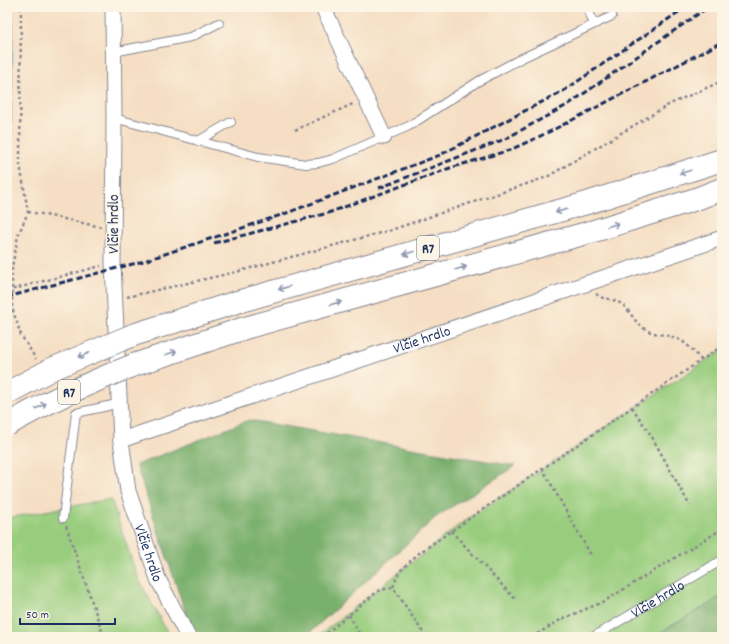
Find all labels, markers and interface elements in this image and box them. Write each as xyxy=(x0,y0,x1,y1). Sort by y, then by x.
one-way arrow xyxy=(679,169,692,176)
street label: Vlčie hrdlo xyxy=(104,194,126,254)
one-way arrow xyxy=(555,207,568,215)
one-way arrow xyxy=(607,220,619,228)
road number: R7 xyxy=(417,236,439,260)
one-way arrow xyxy=(403,250,416,257)
one-way arrow xyxy=(454,264,467,271)
one-way arrow xyxy=(277,285,290,293)
one-way arrow xyxy=(329,299,342,306)
street label: Vlčie hrdlo xyxy=(390,321,454,361)
one-way arrow xyxy=(165,348,177,356)
one-way arrow xyxy=(78,352,90,360)
road number: R7 xyxy=(58,380,80,404)
one-way arrow xyxy=(35,402,47,409)
street label: Vlčie hrdlo xyxy=(127,522,167,585)
street label: Vlčie hrdlo xyxy=(627,575,690,625)
scale bar xyxy=(20,600,115,626)
text: 50 m xyxy=(26,607,49,624)

